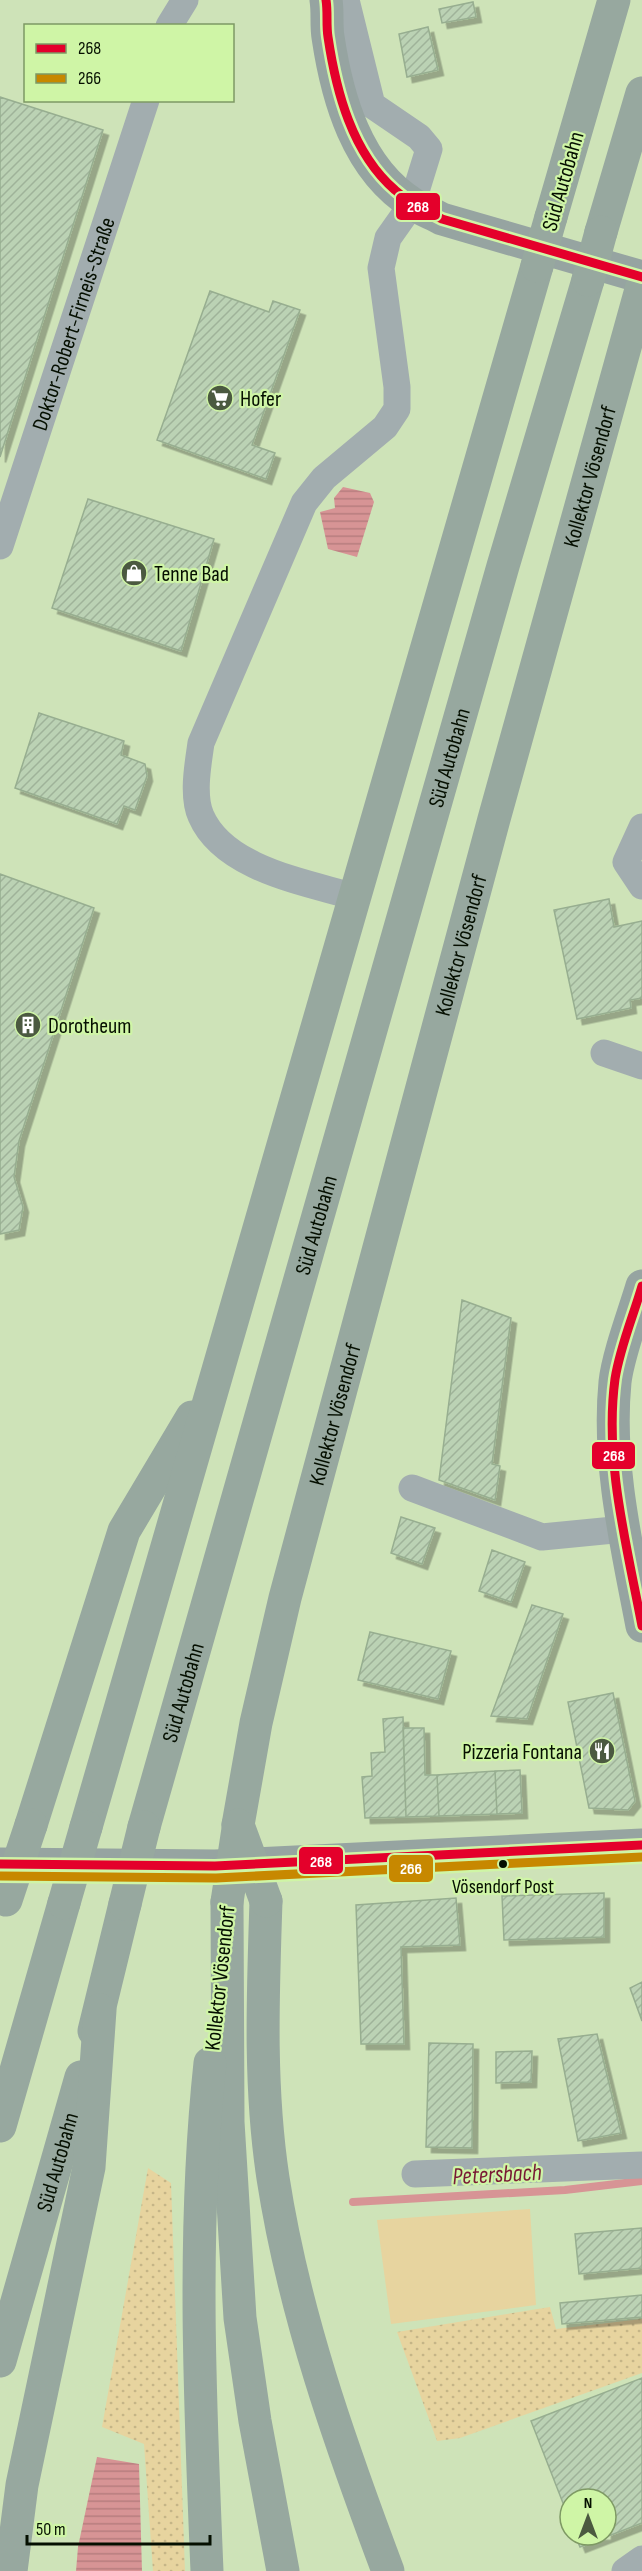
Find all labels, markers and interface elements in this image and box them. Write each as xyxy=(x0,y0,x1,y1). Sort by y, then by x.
legend xyxy=(24,24,234,102)
text: 268 xyxy=(78,38,101,59)
text: 266 xyxy=(78,68,101,89)
street label: Süd Autobahn xyxy=(536,129,590,234)
line badge: 268 xyxy=(395,192,441,221)
text: 268 xyxy=(407,198,429,217)
street label: Doktor-Robert-Firneis-Straße xyxy=(27,214,122,434)
supermarket icon: Hofer xyxy=(205,383,235,413)
place label: Hofer xyxy=(240,386,281,413)
street label: Kollektor Vösendorf xyxy=(558,402,623,551)
shop icon: Tenne Bad xyxy=(119,558,149,588)
place label: Tenne Bad xyxy=(154,561,229,588)
street label: Süd Autobahn xyxy=(423,705,477,811)
street label: Kollektor Vösendorf xyxy=(430,871,494,1019)
building icon: Dorotheum xyxy=(13,1010,43,1040)
place label: Dorotheum xyxy=(48,1013,131,1040)
street label: Süd Autobahn xyxy=(290,1173,344,1278)
street label: Kollektor Vösendorf xyxy=(304,1340,368,1489)
line badge: 268 xyxy=(591,1441,636,1470)
text: 268 xyxy=(603,1447,625,1466)
street label: Süd Autobahn xyxy=(157,1640,211,1746)
restaurant icon: Pizzeria Fontana xyxy=(587,1736,617,1766)
place label: Pizzeria Fontana xyxy=(462,1739,582,1766)
line badge: 268 xyxy=(298,1846,344,1875)
text: 268 xyxy=(310,1853,332,1872)
line badge: 266 xyxy=(388,1854,434,1883)
marker: Vösendorf Post xyxy=(497,1858,509,1870)
text: 266 xyxy=(400,1860,422,1879)
place label: Vösendorf Post xyxy=(452,1875,554,1899)
street label: Kollektor Vösendorf xyxy=(199,1904,242,2052)
street label: Süd Autobahn xyxy=(31,2110,85,2215)
water label: Petersbach xyxy=(452,2158,543,2191)
north arrow xyxy=(558,2487,618,2547)
text: N xyxy=(584,2494,592,2513)
scale bar xyxy=(27,2508,210,2546)
text: 50 m xyxy=(36,2519,66,2540)

